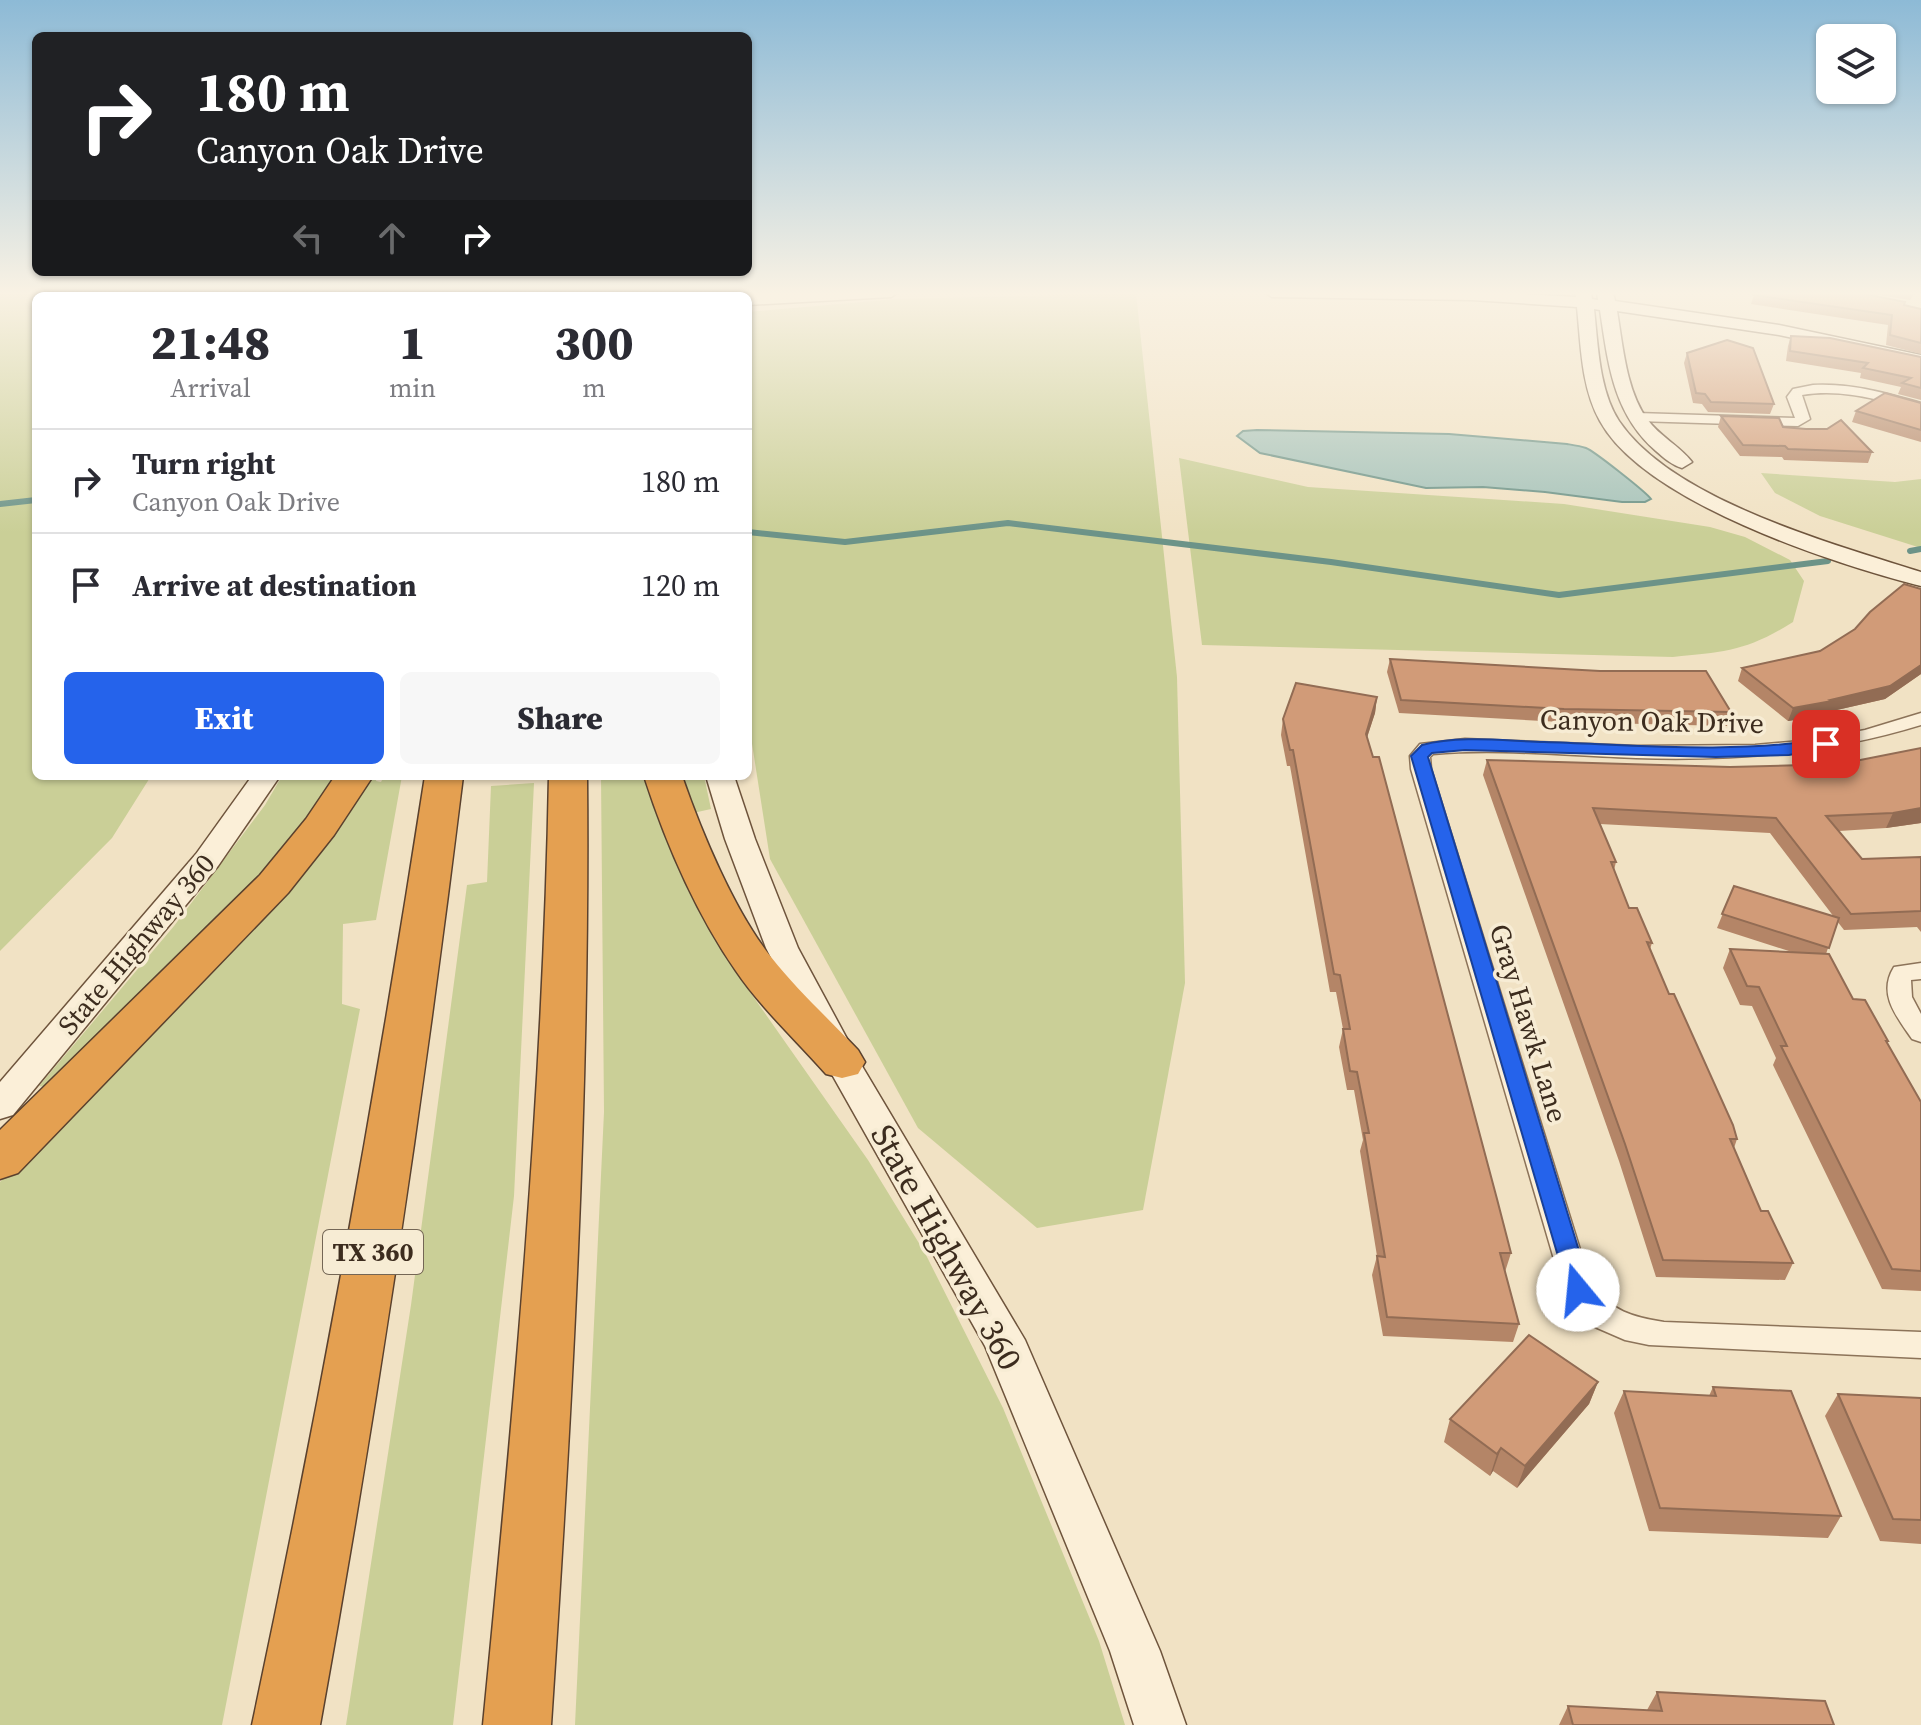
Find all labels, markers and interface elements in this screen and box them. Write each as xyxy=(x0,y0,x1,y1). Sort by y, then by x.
map controls xyxy=(1816,24,1896,104)
button: layers xyxy=(1816,24,1896,104)
text: 180 m xyxy=(196,53,350,130)
icon: right xyxy=(64,64,168,168)
text: Canyon Oak Drive xyxy=(196,126,484,175)
icon: left xyxy=(286,216,330,260)
icon: ahead xyxy=(370,216,414,260)
icon: right xyxy=(454,216,498,260)
text: 21:48 xyxy=(150,309,271,375)
text: 1 xyxy=(399,309,426,375)
text: 300 xyxy=(554,309,634,375)
text: Arrival xyxy=(170,370,251,406)
text: min xyxy=(389,370,436,406)
text: m xyxy=(582,370,606,406)
text: Turn right xyxy=(132,443,275,484)
icon: right xyxy=(64,459,108,503)
text: 180 m xyxy=(641,461,720,502)
text: Canyon Oak Drive xyxy=(132,484,340,520)
icon: arrive xyxy=(64,563,108,607)
text: Arrive at destination xyxy=(132,565,417,606)
text: 120 m xyxy=(641,565,720,606)
button: Exit xyxy=(64,672,384,764)
button: Share xyxy=(400,672,720,764)
street label: Canyon Oak Drive xyxy=(1540,700,1764,742)
pin xyxy=(1792,710,1860,778)
icon: arrive xyxy=(1804,722,1848,766)
street label: State Highway 360 xyxy=(49,845,223,1043)
street label: Gray Hawk Lane xyxy=(1481,919,1577,1127)
street label: State Highway 360 xyxy=(860,1116,1034,1378)
road number: TX 360 xyxy=(323,1230,423,1274)
position arrow xyxy=(1536,1248,1620,1332)

